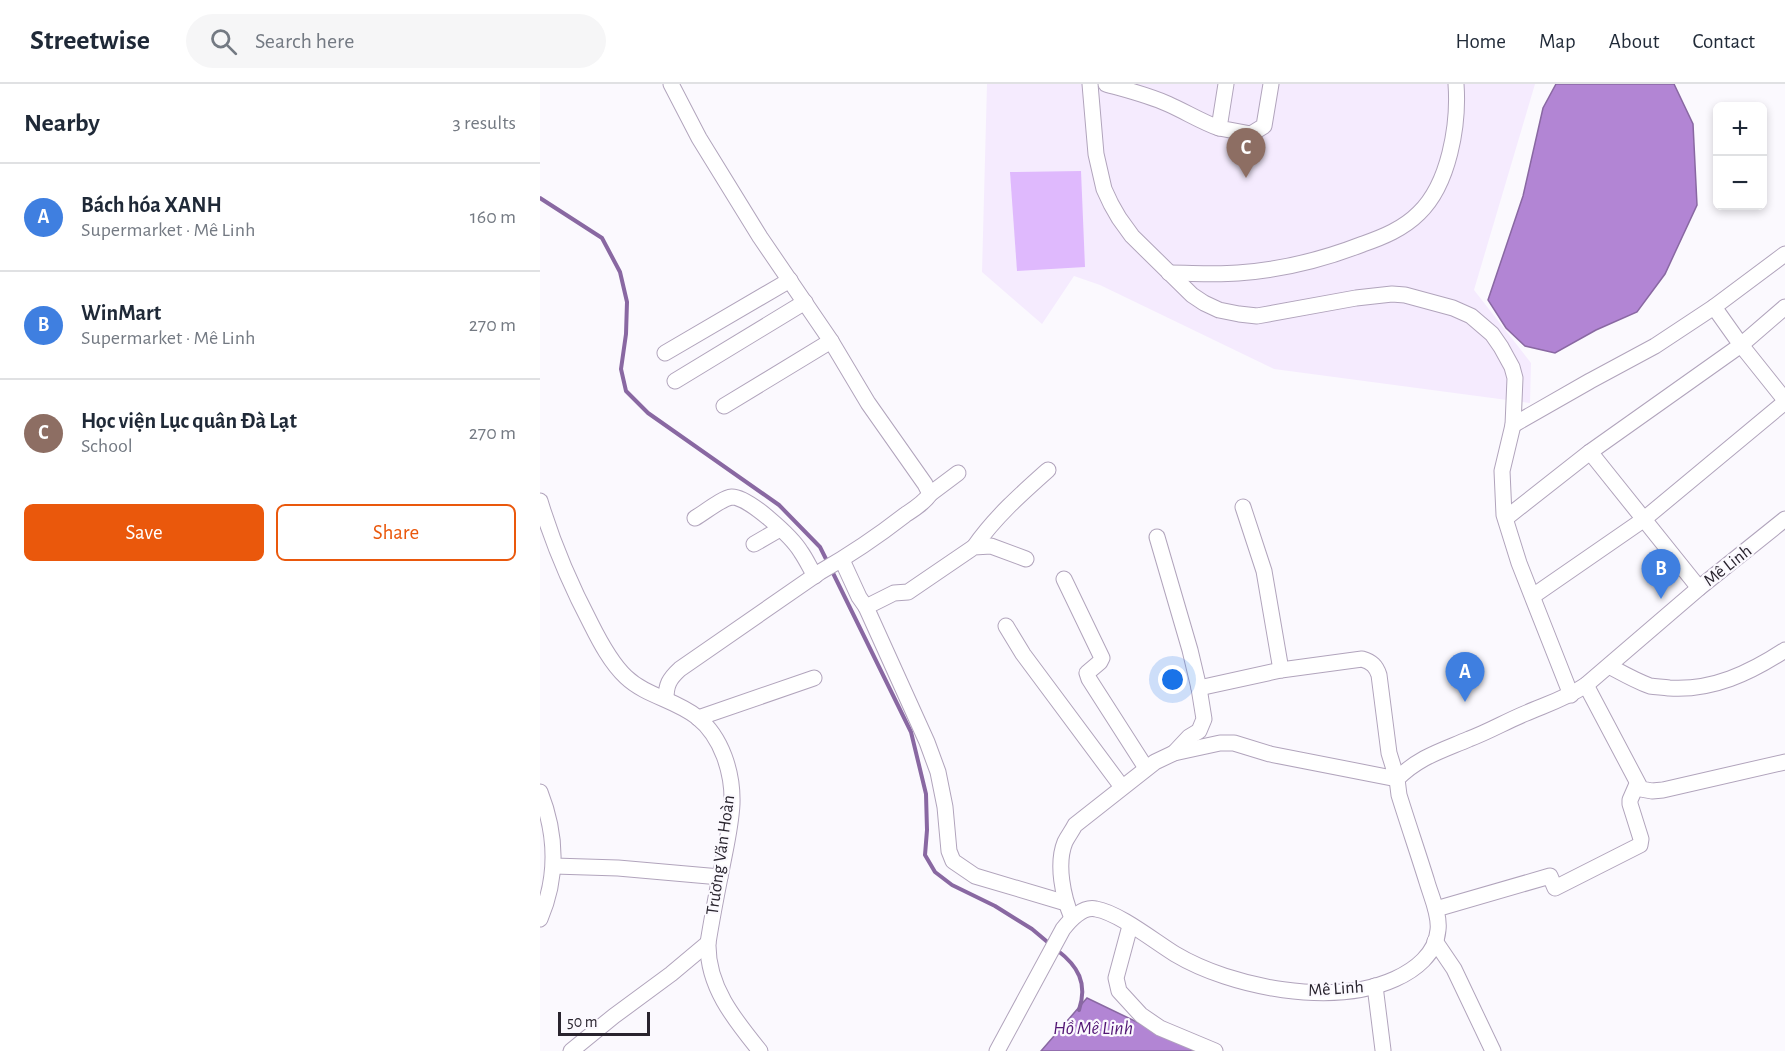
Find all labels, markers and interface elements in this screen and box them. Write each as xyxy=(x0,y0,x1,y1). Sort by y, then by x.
search box xyxy=(186,14,606,68)
icon: search xyxy=(207,25,240,58)
text: Streetwise xyxy=(30,27,150,55)
text: Search here xyxy=(255,30,354,52)
text: Home xyxy=(1455,31,1506,52)
text: Map xyxy=(1539,31,1576,52)
text: About xyxy=(1609,31,1659,52)
text: Contact xyxy=(1692,31,1755,52)
map controls xyxy=(1713,102,1767,210)
button: + xyxy=(1713,102,1767,156)
text: Nearby xyxy=(24,110,100,136)
text: 3 results xyxy=(452,113,516,133)
pin: C xyxy=(1226,128,1266,178)
button: − xyxy=(1713,156,1767,210)
text: Bách hóa XANH xyxy=(81,194,222,216)
text: A xyxy=(38,207,50,227)
text: 160 m xyxy=(470,207,516,227)
text: Supermarket · Mê Linh xyxy=(81,220,255,240)
text: WinMart xyxy=(81,302,161,324)
text: B xyxy=(38,315,49,335)
text: 270 m xyxy=(469,315,516,335)
text: Supermarket · Mê Linh xyxy=(81,328,255,348)
text: Học viện Lục quân Đà Lạt xyxy=(81,410,297,432)
text: C xyxy=(38,423,49,443)
text: 270 m xyxy=(469,423,516,443)
text: School xyxy=(81,436,133,456)
button: Save xyxy=(24,504,264,561)
button: Share xyxy=(276,504,516,561)
street label: Mê Linh xyxy=(1701,542,1755,590)
pin: B xyxy=(1642,550,1680,599)
pin: A xyxy=(1446,652,1484,702)
your location xyxy=(1158,665,1187,694)
street label: Trương Văn Hoàn xyxy=(704,794,738,916)
street label: Mê Linh xyxy=(1308,978,1364,1000)
scale bar xyxy=(558,1009,650,1036)
text: 50 m xyxy=(567,1014,598,1030)
water label: Hồ Mê Linh xyxy=(1053,1018,1133,1038)

